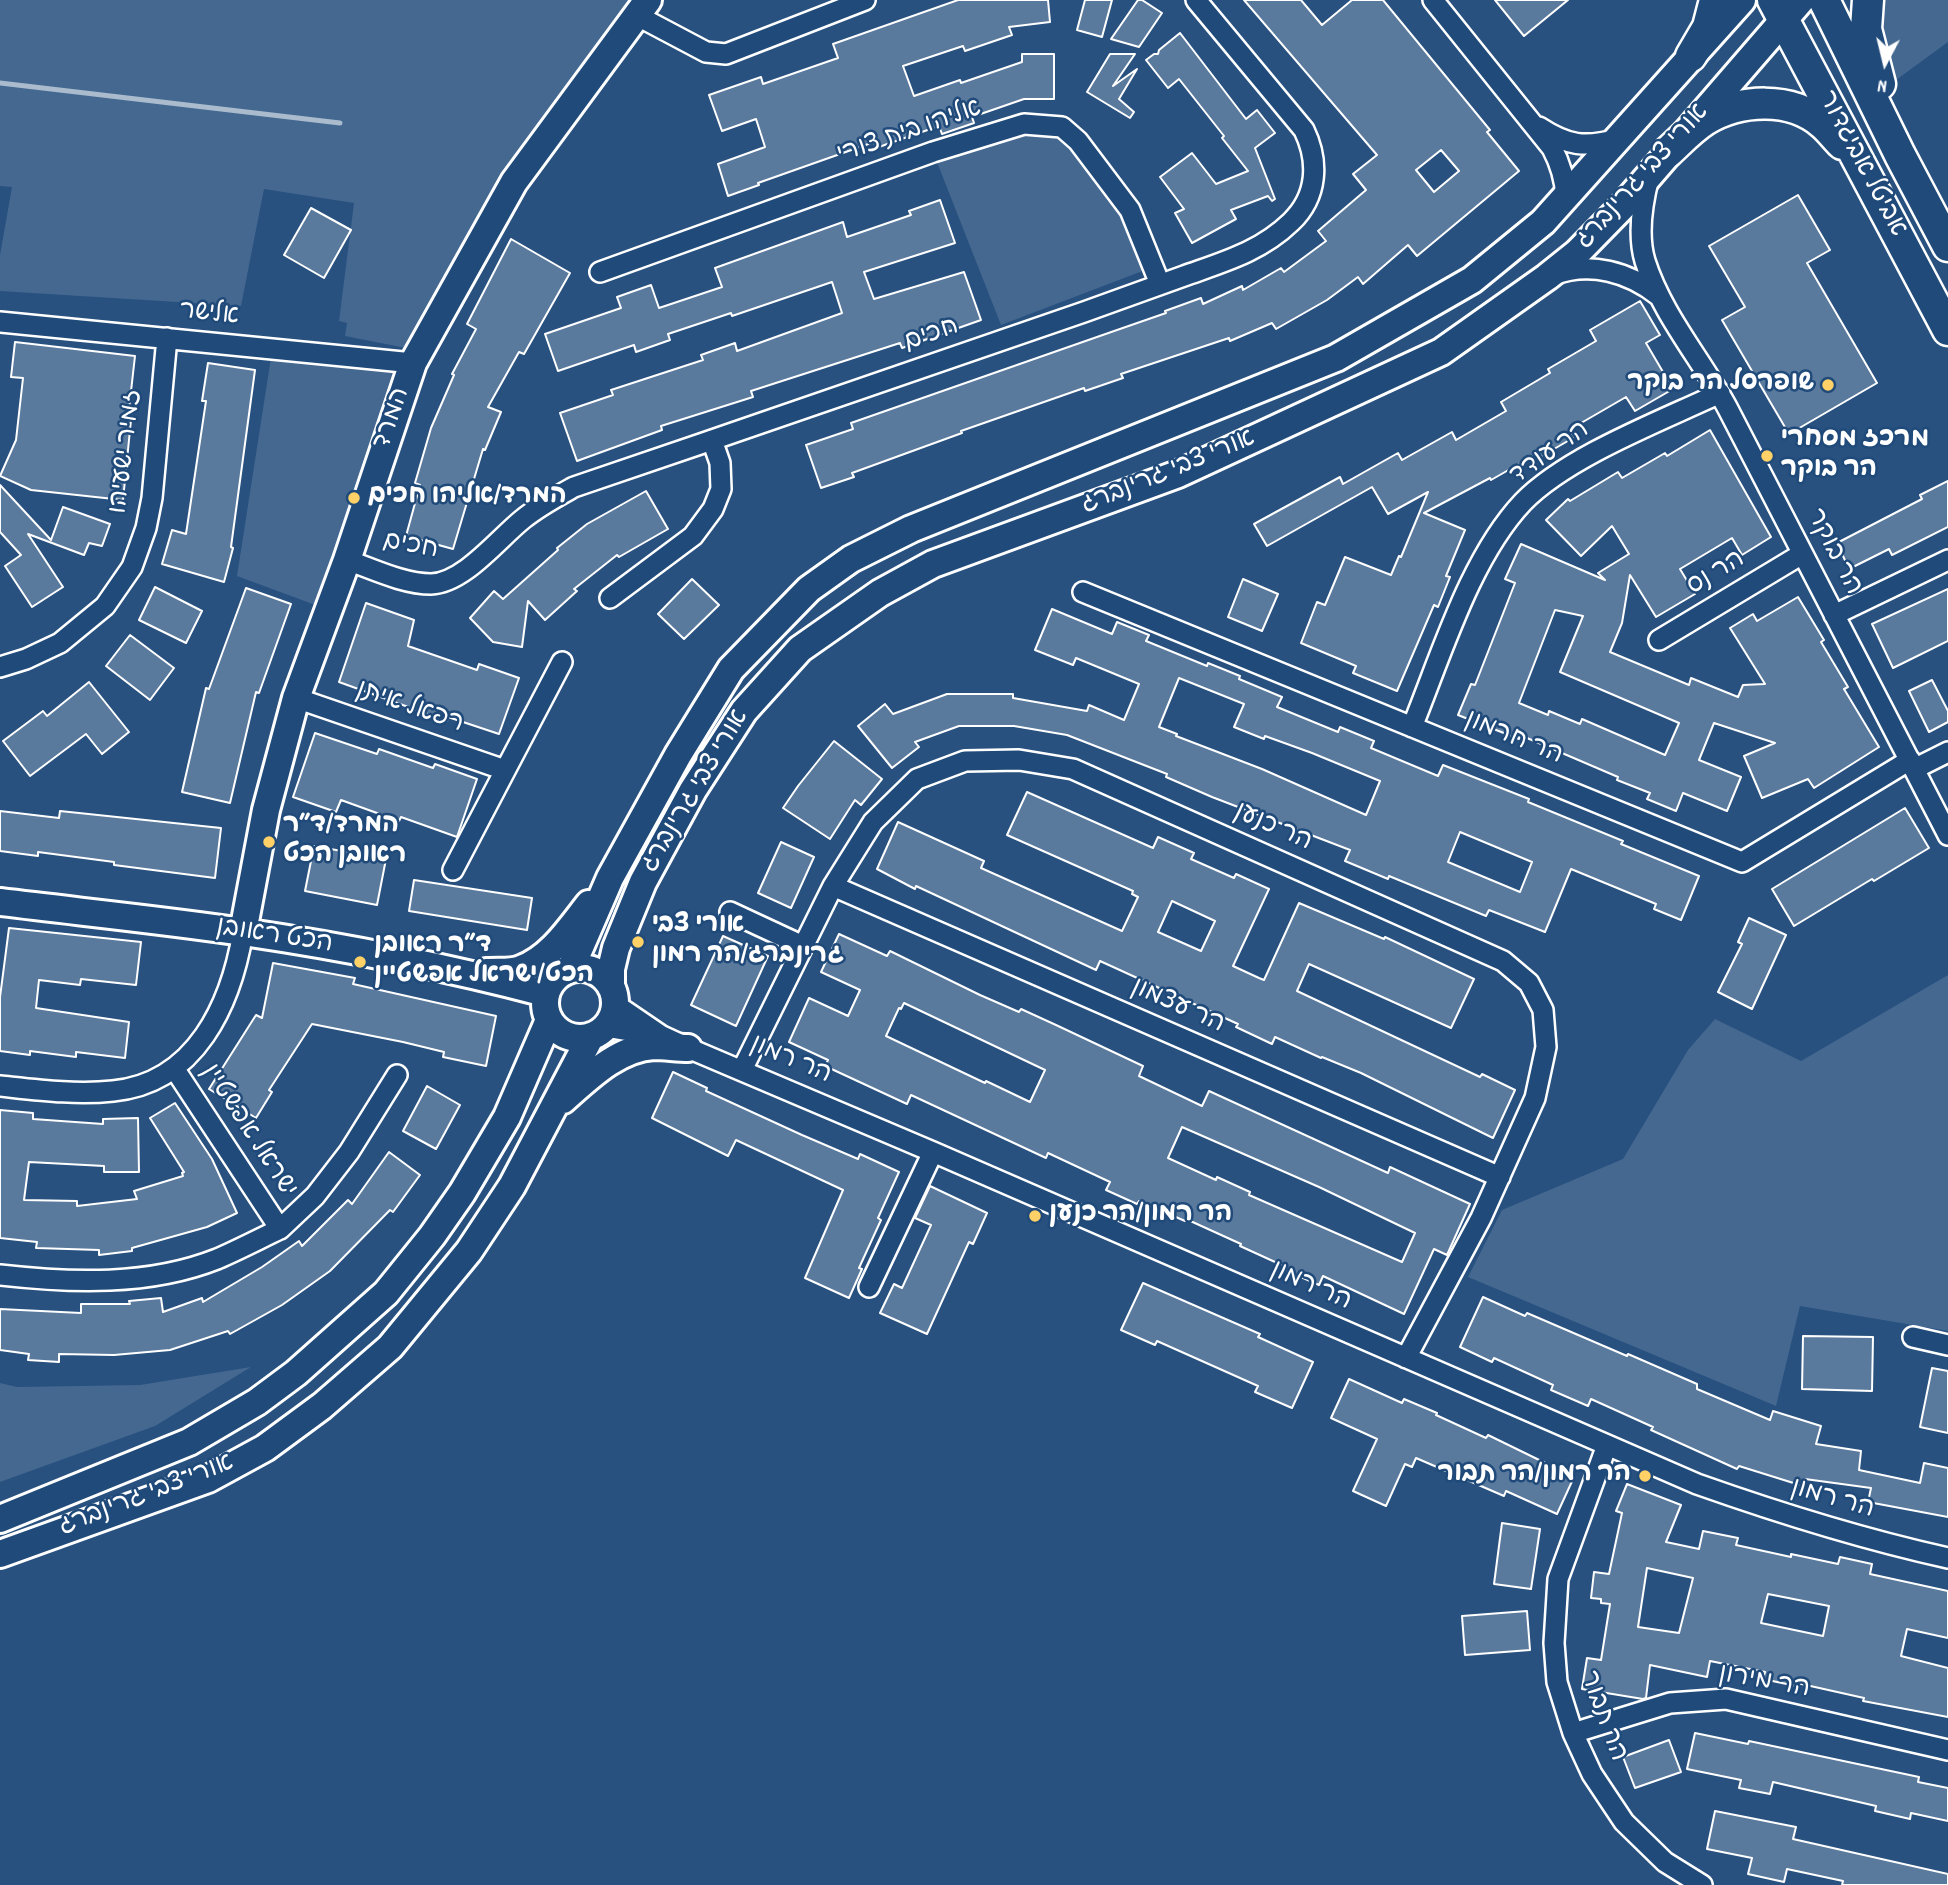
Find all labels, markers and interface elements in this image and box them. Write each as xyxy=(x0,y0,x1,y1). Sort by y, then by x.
north arrow xyxy=(1850,28,1920,98)
text: N xyxy=(1876,70,1889,98)
street label: אביטל אביגדור xyxy=(1809,87,1911,243)
street label: אליהו בית צורי xyxy=(834,95,986,173)
street label: אורי צבי גרינברג xyxy=(1571,99,1717,257)
street label: אלישר xyxy=(178,297,240,335)
street label: חכים xyxy=(901,313,963,361)
place label: שופרסל הר בוקר xyxy=(1628,369,1814,401)
marker: שופרסל הר בוקר xyxy=(1820,377,1836,393)
street label: המרד xyxy=(369,384,419,454)
street label: זמיר ישעיהו xyxy=(105,388,151,516)
street label: הר עודד xyxy=(1505,416,1597,494)
street label: אורי צבי גרינברג xyxy=(1078,425,1260,523)
place label: מרכז מסחרי הר בוקר xyxy=(1781,425,1929,486)
marker: מרכז מסחרי הר בוקר xyxy=(1759,448,1775,464)
place label: המרד/אליהו חכים xyxy=(368,482,567,514)
marker: המרד/אליהו חכים xyxy=(346,490,362,506)
street label: הר בוקר xyxy=(1797,505,1867,601)
street label: חכים xyxy=(380,528,440,568)
street label: הר נס xyxy=(1682,546,1752,604)
street label: רפאל איתן xyxy=(351,676,467,742)
street label: אורי צבי גרינברג xyxy=(636,705,758,879)
street label: הר חרמון xyxy=(1459,706,1567,774)
street label: הר כנען xyxy=(1228,798,1316,860)
place label: המרד/ד״ר ראובן הכט xyxy=(283,811,406,872)
marker: המרד/ד״ר ראובן הכט xyxy=(261,834,277,850)
place label: אורי צבי גרינברג/הר רמון xyxy=(652,911,844,972)
street label: הכט ראובן xyxy=(213,913,335,963)
place label: ד״ר ראובן הכט/ישראל אפשטיין xyxy=(374,931,594,992)
marker: אורי צבי גרינברג/הר רמון xyxy=(630,934,646,950)
marker: ד״ר ראובן הכט/ישראל אפשטיין xyxy=(352,954,368,970)
street label: הר עצמון xyxy=(1125,974,1229,1042)
street label: הר רמון xyxy=(745,1031,835,1093)
street label: ישראל אפשטיין xyxy=(192,1059,302,1205)
place label: הר רמון/הר כנען xyxy=(1049,1200,1232,1232)
marker: הר רמון/הר כנען xyxy=(1027,1208,1043,1224)
street label: הר רמון xyxy=(1265,1256,1355,1320)
street label: אורי צבי גרינברג xyxy=(55,1449,239,1545)
place label: הר רמון/הר תבור xyxy=(1438,1460,1631,1492)
marker: הר רמון/הר תבור xyxy=(1637,1468,1653,1484)
street label: הר רמון xyxy=(1787,1474,1877,1528)
street label: הר מירון xyxy=(1716,1661,1812,1707)
street label: הר תבור xyxy=(1570,1668,1632,1766)

